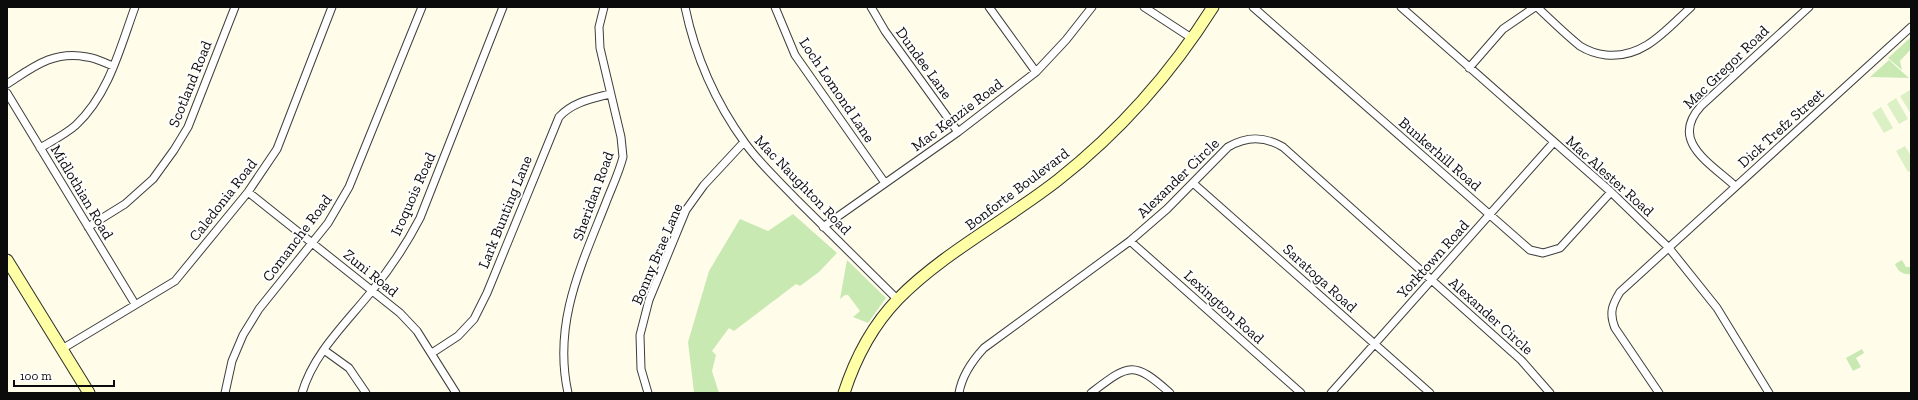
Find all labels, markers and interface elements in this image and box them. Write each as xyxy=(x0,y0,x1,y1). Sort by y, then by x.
street label: Mac Gregor Road xyxy=(1679,21,1773,112)
street label: Dundee Lane xyxy=(892,24,956,102)
street label: Loch Lomond Lane xyxy=(795,34,879,146)
street label: Scotland Road xyxy=(164,37,216,130)
street label: Mac Kenzie Road xyxy=(908,74,1007,155)
street label: Dick Trefz Street xyxy=(1734,84,1828,171)
street label: Bunkerhill Road xyxy=(1395,113,1485,195)
street label: Mac Naughton Road xyxy=(751,132,856,239)
street label: Mac Alester Road xyxy=(1562,132,1658,221)
street label: Alexander Circle xyxy=(1133,134,1223,222)
street label: Midlothian Road xyxy=(47,141,118,243)
street label: Bonforte Boulevard xyxy=(962,144,1073,234)
street label: Sheridan Road xyxy=(569,148,618,243)
street label: Iroquois Road xyxy=(387,149,440,238)
street label: Lark Bunting Lane xyxy=(474,153,536,271)
street label: Caledonia Road xyxy=(185,155,261,245)
street label: Comanche Road xyxy=(258,190,336,285)
street label: Bonny Brae Lane xyxy=(628,201,686,307)
street label: Yorktown Road xyxy=(1393,216,1473,302)
street label: Saratoga Road xyxy=(1279,240,1361,316)
street label: Zuni Road xyxy=(340,245,403,301)
street label: Lexington Road xyxy=(1180,266,1268,348)
street label: Alexander Circle xyxy=(1445,273,1537,359)
scale bar xyxy=(14,362,114,388)
text: 100 m xyxy=(20,369,52,383)

